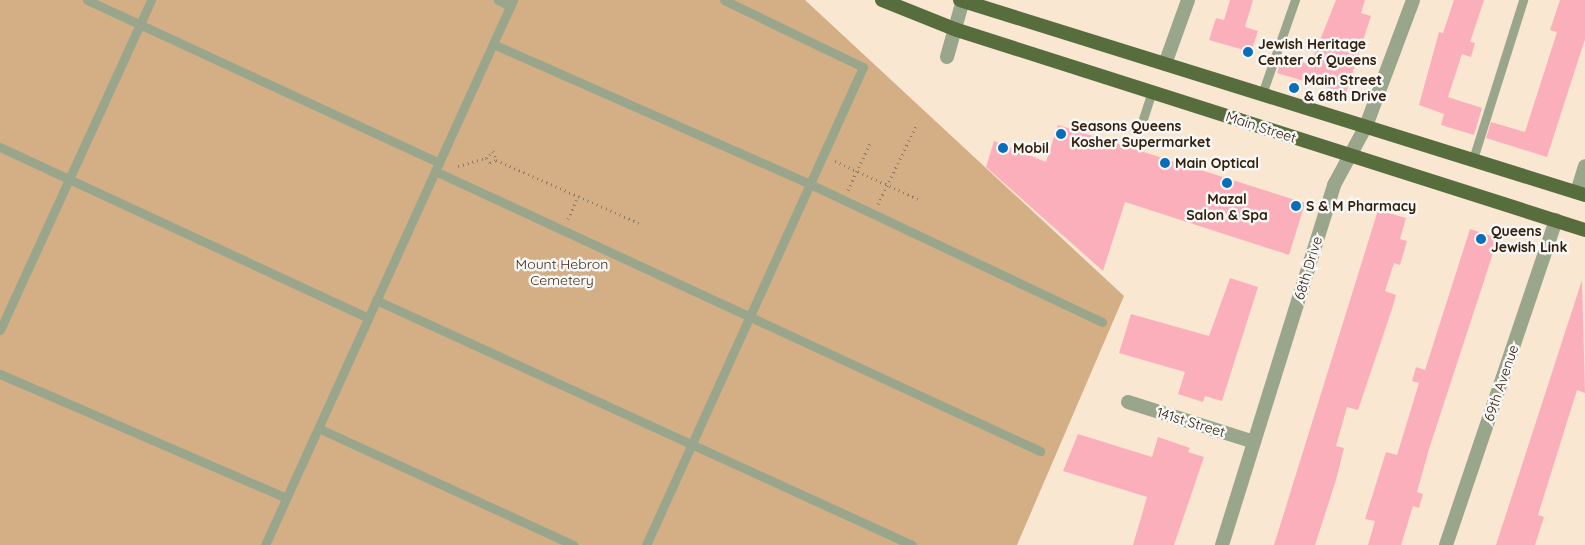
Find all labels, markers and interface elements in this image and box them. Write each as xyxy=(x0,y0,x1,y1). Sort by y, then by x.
place label: Jewish Heritage Center of Queens xyxy=(1258,36,1376,68)
marker: Jewish Heritage Center of Queens xyxy=(1242,46,1254,58)
place label: Main Street & 68th Drive xyxy=(1304,72,1387,104)
marker: Main Street & 68th Drive xyxy=(1288,82,1300,94)
street label: Main Street xyxy=(1224,108,1298,146)
place label: Seasons Queens Kosher Supermarket xyxy=(1071,118,1211,150)
marker: Seasons Queens Kosher Supermarket xyxy=(1055,128,1067,140)
place label: Mobil xyxy=(1013,140,1049,156)
marker: Mobil xyxy=(997,142,1009,154)
place label: Main Optical xyxy=(1175,155,1259,171)
marker: Main Optical xyxy=(1159,157,1171,169)
marker: Mazal Salon & Spa xyxy=(1221,177,1233,189)
place label: Mazal Salon & Spa xyxy=(1186,191,1268,223)
place label: S & M Pharmacy xyxy=(1306,198,1416,214)
marker: S & M Pharmacy xyxy=(1290,200,1302,212)
place label: Queens Jewish Link xyxy=(1491,223,1567,256)
marker: Queens Jewish Link xyxy=(1475,233,1487,245)
street label: 68th Drive xyxy=(1290,234,1326,302)
park label: Mount Hebron Cemetery xyxy=(516,256,608,288)
street label: 69th Avenue xyxy=(1480,343,1522,423)
street label: 141st Street xyxy=(1155,404,1227,440)

